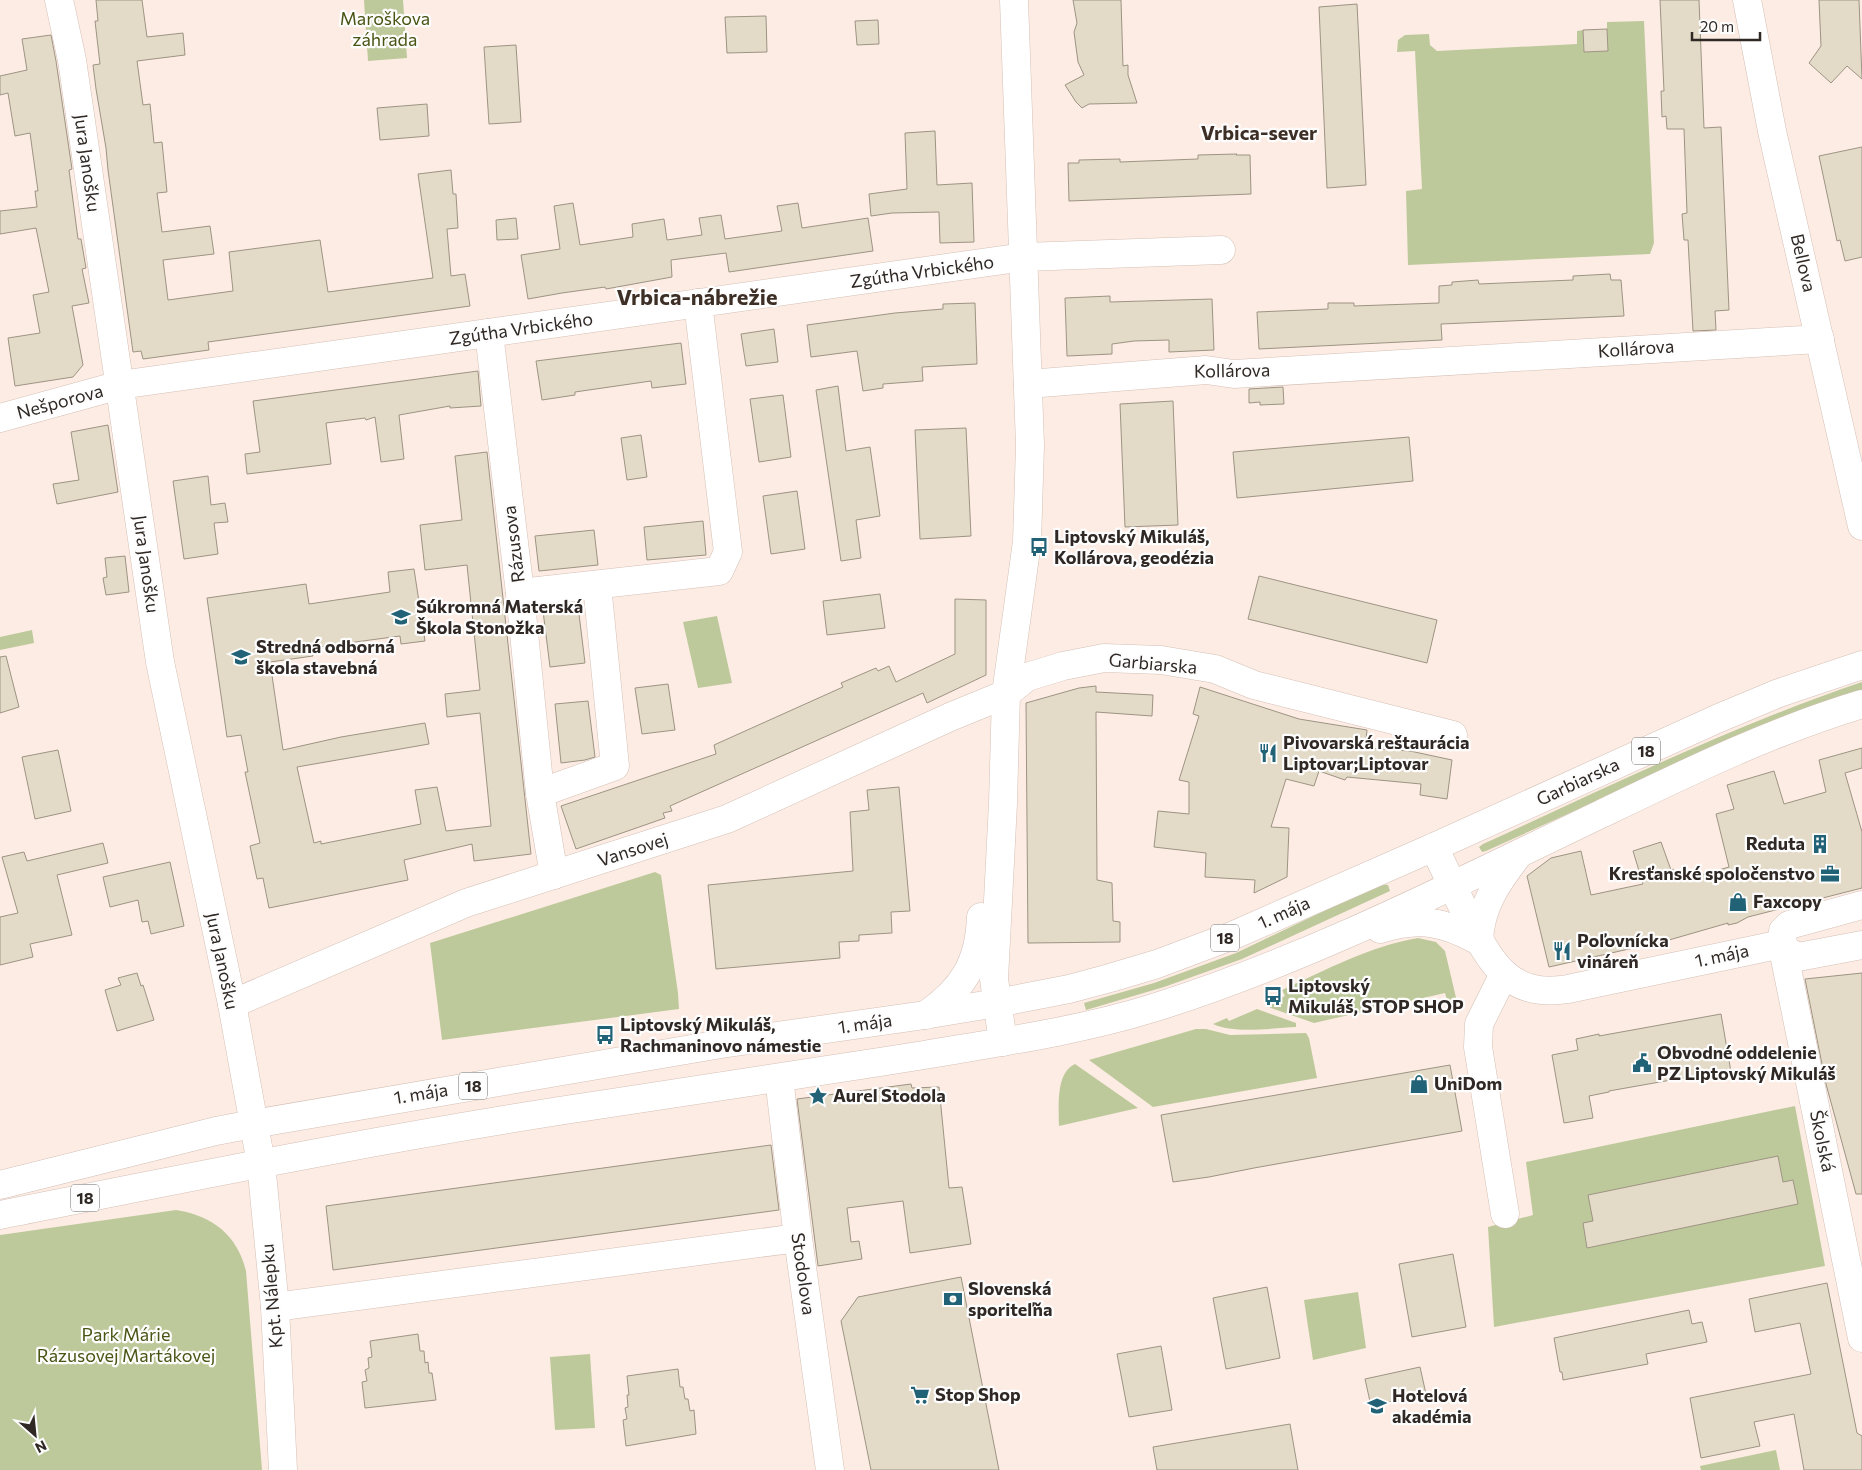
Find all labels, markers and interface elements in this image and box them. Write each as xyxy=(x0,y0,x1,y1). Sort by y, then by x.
park label: Maroškova záhrada xyxy=(340,7,430,50)
scale bar xyxy=(1692,10,1760,42)
text: 20 m xyxy=(1700,17,1734,35)
street label: Jura Janošku xyxy=(70,112,106,213)
district label: Vrbica-sever xyxy=(1201,120,1317,144)
street label: Bellova xyxy=(1787,231,1821,294)
street label: Zgútha Vrbického xyxy=(848,250,995,292)
district label: Vrbica-nábrežie xyxy=(617,283,778,310)
street label: Zgútha Vrbického xyxy=(447,307,594,349)
street label: Kollárova xyxy=(1597,334,1675,362)
street label: Kollárova xyxy=(1194,358,1270,382)
street label: Nešporova xyxy=(14,379,105,423)
street label: Rázusova xyxy=(497,504,529,584)
street label: Jura Janošku xyxy=(129,513,165,614)
place label: Liptovský Mikuláš, Kollárova, geodézia xyxy=(1054,525,1214,568)
bus stop icon: Liptovský Mikuláš, Kollárova, geodézia xyxy=(1028,536,1050,558)
place label: Súkromná Materská Škola Stonožka xyxy=(416,595,583,638)
school or university icon: Súkromná Materská Škola Stonožka xyxy=(390,606,412,628)
place label: Stredná odborná škola stavebná xyxy=(256,635,395,678)
school or university icon: Stredná odborná škola stavebná xyxy=(230,646,252,668)
street label: Garbiarska xyxy=(1108,648,1198,678)
place label: Pivovarská reštaurácia Liptovar;Liptovar xyxy=(1283,731,1469,774)
road number: 18 xyxy=(1632,738,1660,764)
restaurant icon: Pivovarská reštaurácia Liptovar;Liptovar xyxy=(1257,742,1279,764)
street label: Garbiarska xyxy=(1533,752,1622,810)
street label: Vansovej xyxy=(595,827,671,871)
place label: Reduta xyxy=(1746,832,1805,854)
building icon: Reduta xyxy=(1809,833,1831,855)
place label: Kresťanské spoločenstvo xyxy=(1609,862,1815,884)
office icon: Kresťanské spoločenstvo xyxy=(1819,863,1841,885)
place label: Faxcopy xyxy=(1753,890,1822,912)
street label: 1. mája xyxy=(1254,891,1313,933)
shop icon: Faxcopy xyxy=(1727,891,1749,913)
street label: Jura Janošku xyxy=(202,910,244,1011)
road number: 18 xyxy=(1211,924,1239,951)
place label: Poľovnícka vináreň xyxy=(1577,929,1669,972)
street label: 1. mája xyxy=(1693,939,1751,971)
restaurant icon: Poľovnícka vináreň xyxy=(1551,940,1573,962)
place label: Liptovský Mikuláš, STOP SHOP xyxy=(1288,974,1464,1017)
bus stop icon: Liptovský Mikuláš, STOP SHOP xyxy=(1262,985,1284,1007)
street label: 1. mája xyxy=(836,1008,893,1038)
place label: Liptovský Mikuláš, Rachmaninovo námestie xyxy=(620,1013,821,1056)
bus stop icon: Liptovský Mikuláš, Rachmaninovo námestie xyxy=(594,1024,616,1046)
place label: Obvodné oddelenie PZ Liptovský Mikuláš xyxy=(1657,1041,1836,1084)
public building icon: Obvodné oddelenie PZ Liptovský Mikuláš xyxy=(1631,1052,1653,1074)
road number: 18 xyxy=(459,1072,487,1100)
place label: UniDom xyxy=(1434,1072,1502,1094)
shop icon: UniDom xyxy=(1408,1073,1430,1095)
street label: 1. mája xyxy=(392,1078,449,1108)
place label: Aurel Stodola xyxy=(833,1084,946,1106)
place icon: Aurel Stodola xyxy=(807,1085,829,1107)
street label: Školská xyxy=(1806,1108,1840,1174)
road number: 18 xyxy=(71,1184,99,1212)
street label: Stodolova xyxy=(787,1231,821,1316)
street label: Kpt. Nálepku xyxy=(255,1243,287,1349)
place label: Slovenská sporiteľňa xyxy=(968,1277,1053,1320)
bank icon: Slovenská sporiteľňa xyxy=(942,1288,964,1310)
park label: Park Márie Rázusovej Martákovej xyxy=(37,1323,215,1366)
place label: Stop Shop xyxy=(935,1383,1021,1405)
supermarket icon: Stop Shop xyxy=(909,1384,931,1406)
place label: Hotelová akadémia xyxy=(1392,1384,1472,1427)
school or university icon: Hotelová akadémia xyxy=(1366,1395,1388,1417)
north arrow xyxy=(10,1410,60,1460)
text: N xyxy=(33,1437,50,1457)

